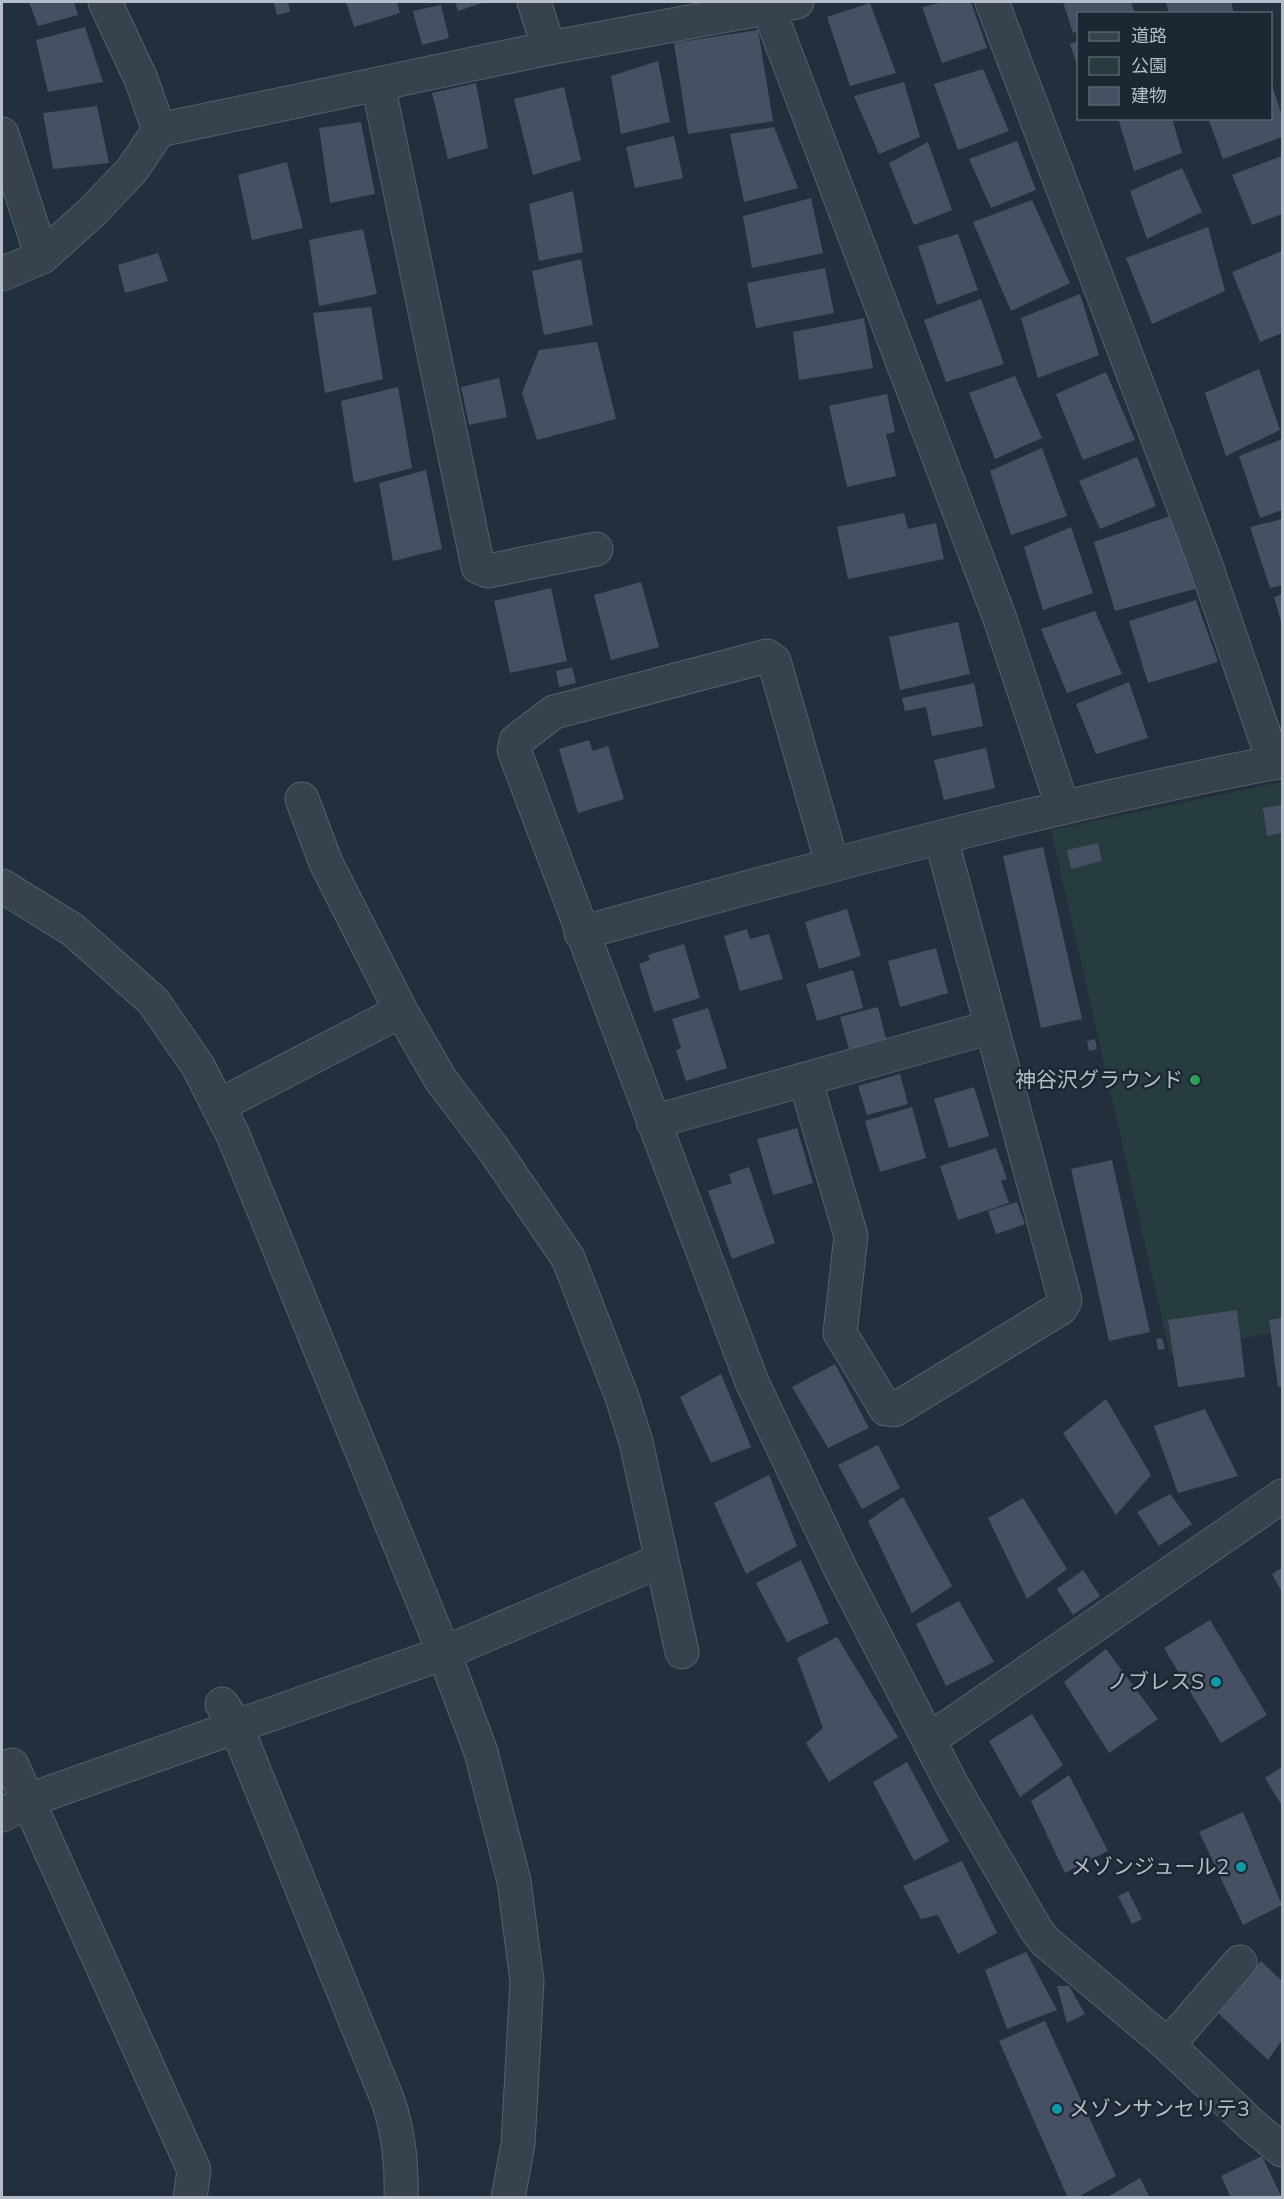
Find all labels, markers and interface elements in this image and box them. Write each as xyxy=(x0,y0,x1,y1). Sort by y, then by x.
legend xyxy=(1077,12,1272,120)
text: 道路 xyxy=(1131,24,1167,47)
text: 公園 xyxy=(1131,54,1167,77)
text: 建物 xyxy=(1131,84,1167,107)
place label: 神谷沢グラウンド xyxy=(1015,1066,1183,1092)
marker: 神谷沢グラウンド xyxy=(1188,1073,1202,1087)
place label: ノブレスS xyxy=(1107,1668,1204,1694)
marker: ノブレスS xyxy=(1209,1675,1223,1689)
place label: メゾンジュール2 xyxy=(1071,1853,1229,1879)
marker: メゾンジュール2 xyxy=(1234,1860,1248,1874)
place label: メゾンサンセリテ3 xyxy=(1069,2095,1250,2121)
marker: メゾンサンセリテ3 xyxy=(1050,2102,1064,2116)

